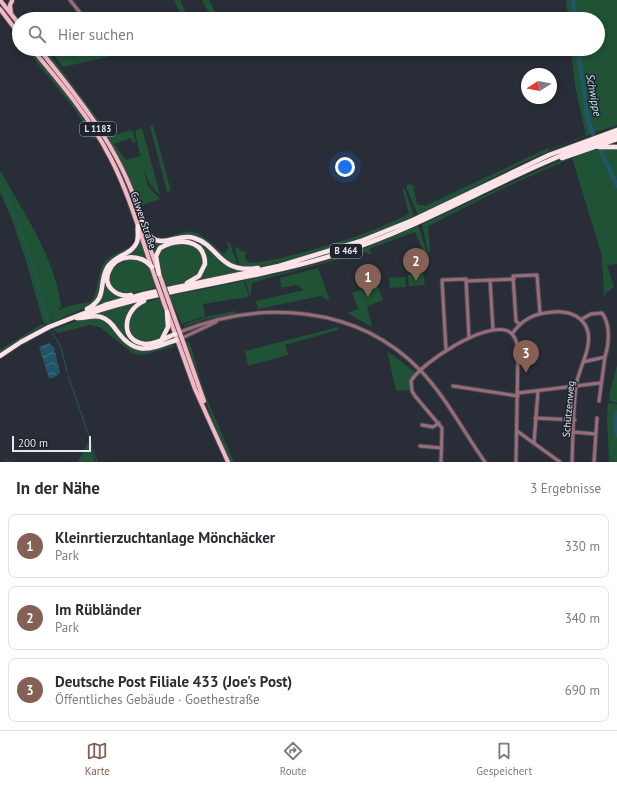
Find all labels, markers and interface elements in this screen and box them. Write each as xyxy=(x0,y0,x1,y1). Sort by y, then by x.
search box xyxy=(12,12,605,56)
icon: search xyxy=(26,23,48,45)
text: Hier suchen xyxy=(58,25,134,44)
north arrow xyxy=(521,68,557,104)
water label: Schwippe xyxy=(583,73,605,117)
road number: L 1183 xyxy=(80,122,116,136)
your location xyxy=(335,157,355,177)
street label: Calwer Straße xyxy=(128,190,159,251)
road number: B 464 xyxy=(330,244,362,258)
pin: 2 xyxy=(403,248,429,281)
pin: 1 xyxy=(355,264,381,297)
pin: 3 xyxy=(513,340,539,373)
street label: Schützenweg xyxy=(560,380,577,438)
scale bar xyxy=(12,434,91,453)
text: 200 m xyxy=(18,436,48,450)
text: In der Nähe xyxy=(16,477,100,499)
text: 3 Ergebnisse xyxy=(530,480,601,497)
text: Kleinrtierzuchtanlage Mönchäcker xyxy=(55,528,275,547)
text: 1 xyxy=(26,538,34,555)
text: 330 m xyxy=(565,538,600,555)
text: Park xyxy=(55,547,79,564)
text: Im Rübländer xyxy=(55,600,141,619)
text: 2 xyxy=(26,610,34,627)
text: 340 m xyxy=(565,610,600,627)
text: Park xyxy=(55,619,79,636)
text: Deutsche Post Filiale 433 (Joe's Post) xyxy=(55,672,292,691)
text: 3 xyxy=(26,682,34,699)
text: 690 m xyxy=(565,682,600,699)
text: Öffentliches Gebäude · Goethestraße xyxy=(55,691,260,708)
tab: Karte xyxy=(85,740,110,778)
tab: Route xyxy=(280,740,307,778)
tab: Gespeichert xyxy=(476,740,532,778)

